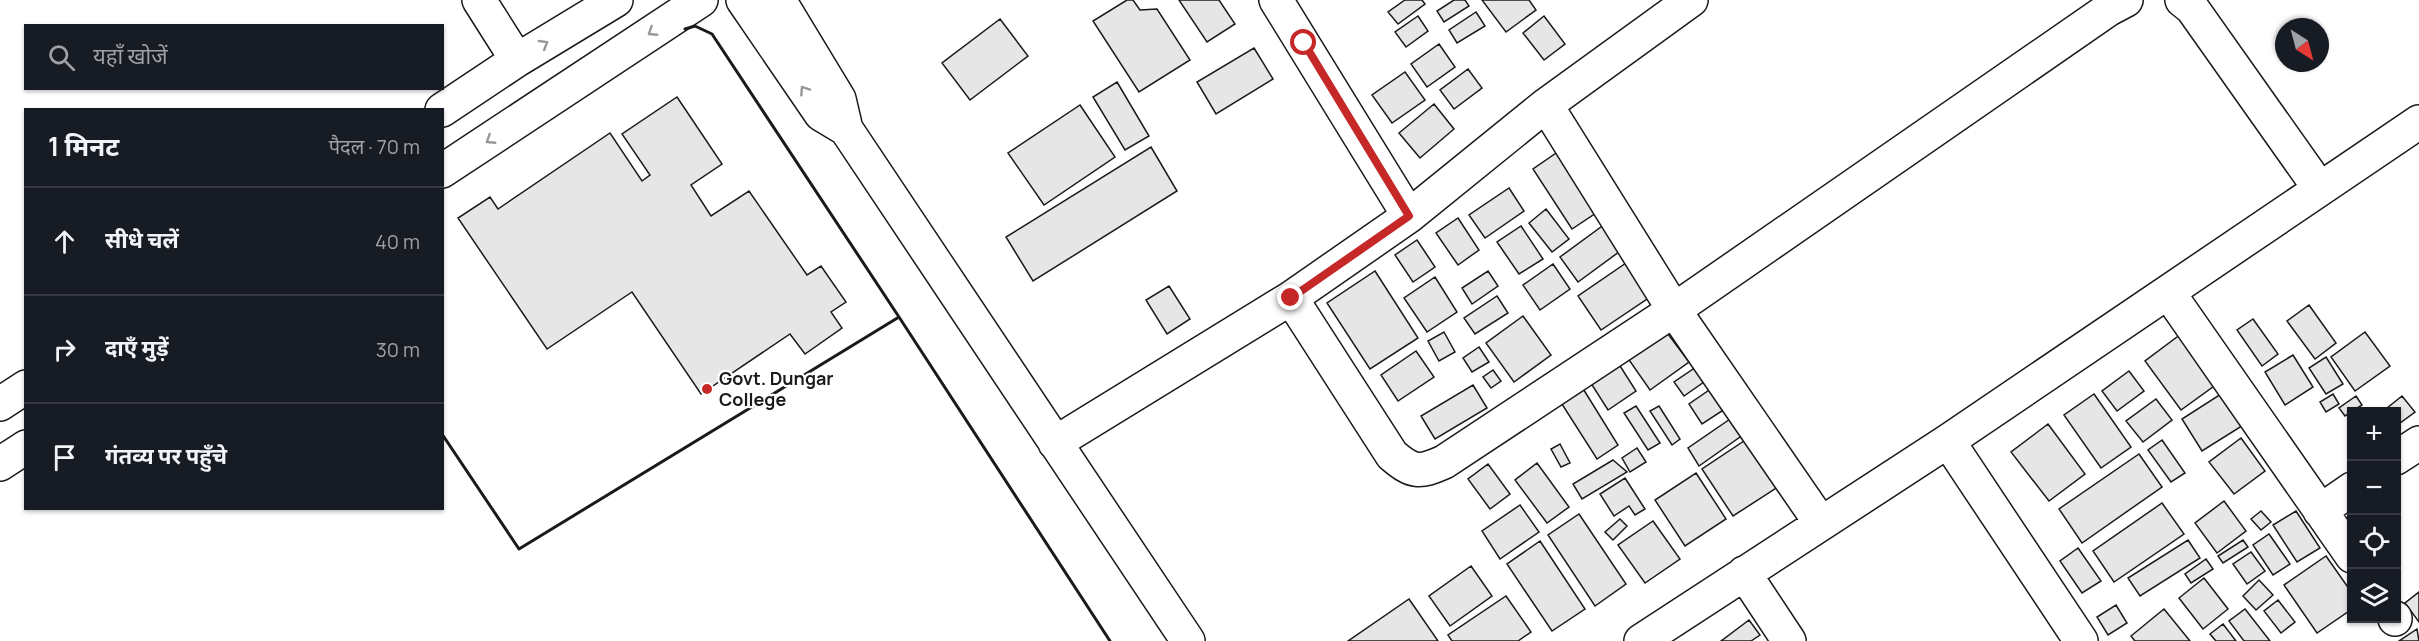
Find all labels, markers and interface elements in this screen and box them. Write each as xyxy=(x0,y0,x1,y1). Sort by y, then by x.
north arrow xyxy=(2275,18,2329,72)
search box xyxy=(24,24,444,90)
one-way arrow xyxy=(648,25,659,36)
route start xyxy=(1290,29,1316,55)
one-way arrow xyxy=(538,39,548,51)
icon: search xyxy=(45,41,78,74)
text: यहाँ खोजें xyxy=(93,41,168,71)
one-way arrow xyxy=(800,85,811,96)
text: 1 मिनट xyxy=(48,128,119,164)
one-way arrow xyxy=(485,132,496,143)
text: पैदल · 70 m xyxy=(329,133,420,160)
icon: ahead xyxy=(48,225,81,258)
text: सीधे चलें xyxy=(105,225,179,255)
text: 40 m xyxy=(375,228,420,255)
route end xyxy=(1277,284,1303,310)
icon: right xyxy=(48,333,81,366)
text: दाएँ मुड़ें xyxy=(105,333,168,363)
text: 30 m xyxy=(376,336,420,363)
place label: Govt. Dungar College xyxy=(719,366,834,411)
marker: Govt. Dungar College xyxy=(700,382,714,396)
map controls xyxy=(2347,407,2401,623)
button: + xyxy=(2347,407,2401,461)
icon: arrive xyxy=(48,441,81,474)
text: गंतव्य पर पहुँचे xyxy=(105,441,227,471)
button: − xyxy=(2347,461,2401,515)
button: locate xyxy=(2347,515,2401,569)
button: layers xyxy=(2347,569,2401,623)

